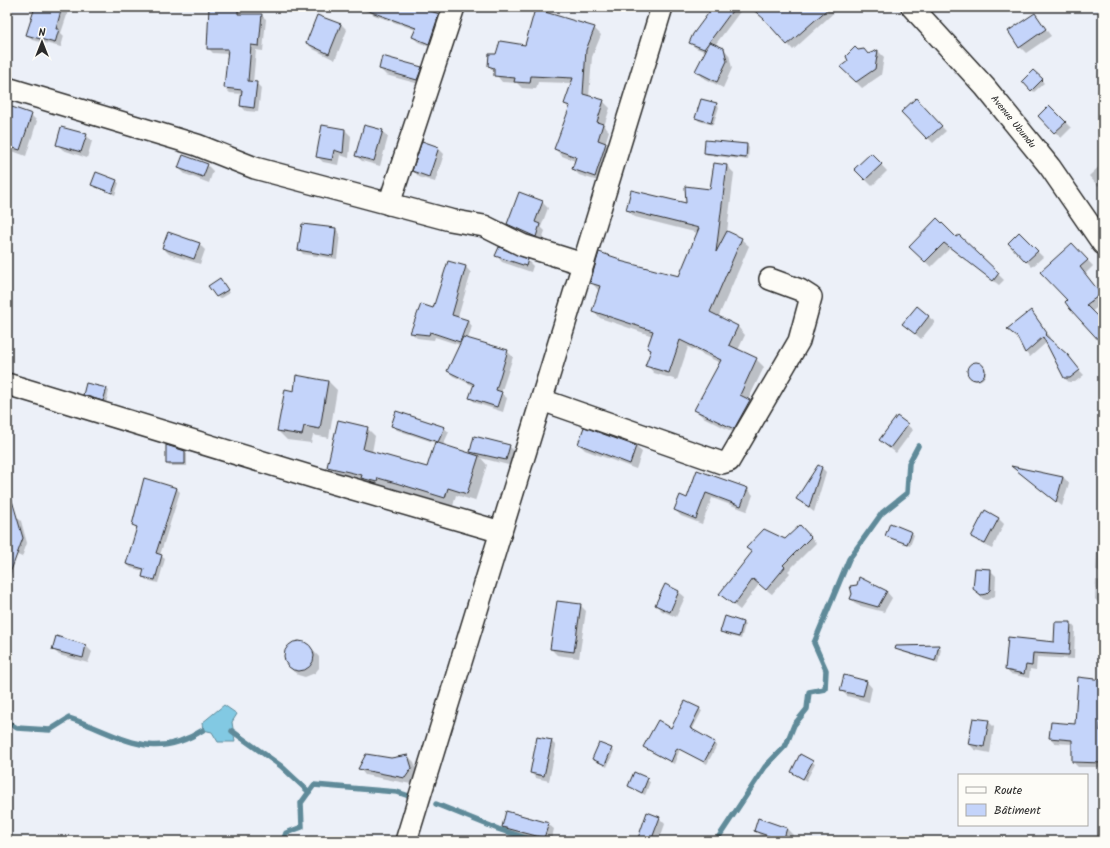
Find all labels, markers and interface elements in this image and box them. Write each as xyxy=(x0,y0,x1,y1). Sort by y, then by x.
north arrow xyxy=(22,22,62,62)
text: N xyxy=(39,24,46,42)
street label: Avenue Ubundu xyxy=(987,92,1040,152)
legend xyxy=(958,774,1088,826)
text: Route xyxy=(994,781,1023,800)
text: Bâtiment xyxy=(994,801,1041,820)

